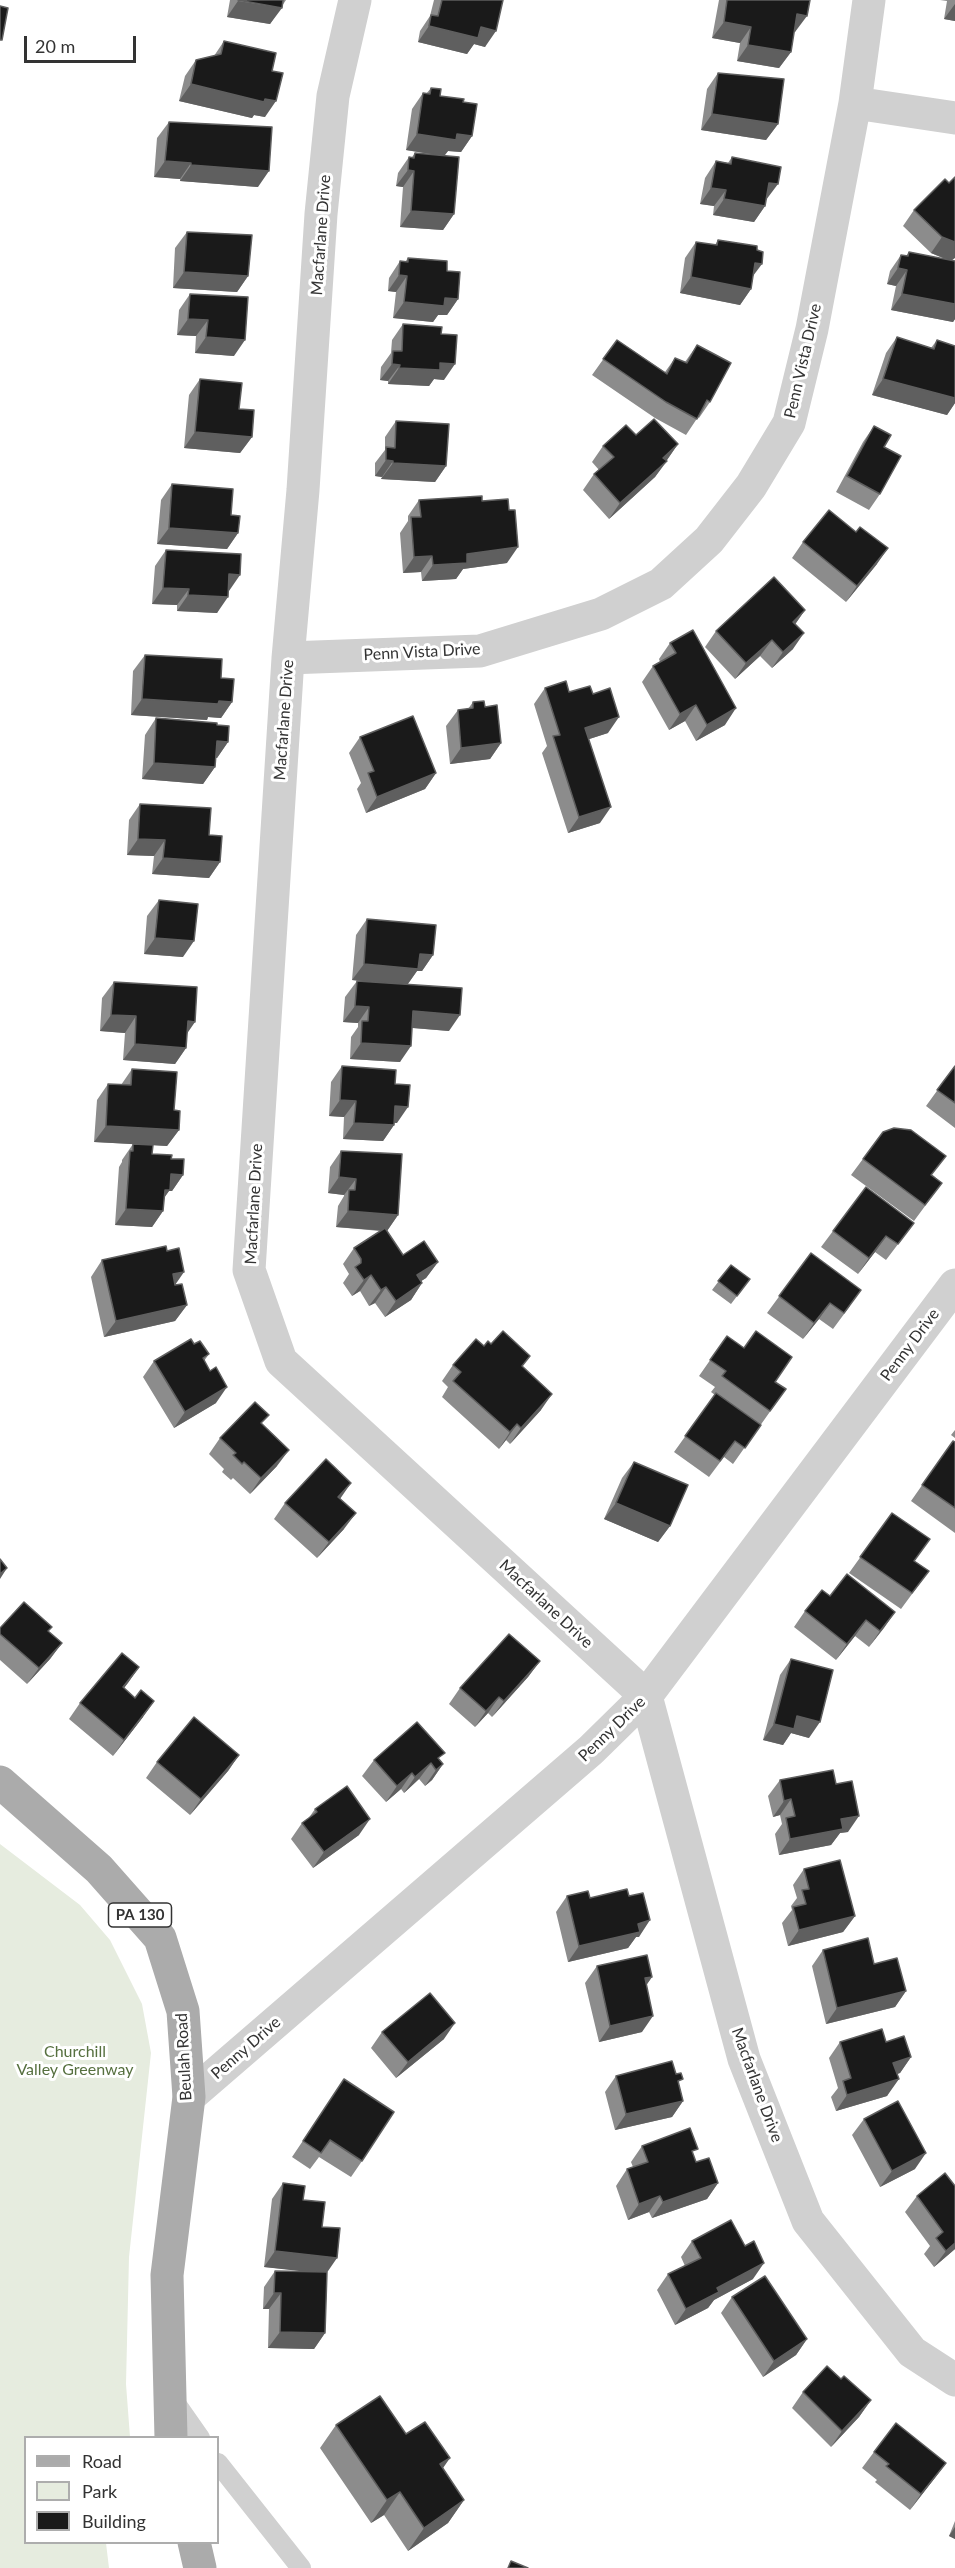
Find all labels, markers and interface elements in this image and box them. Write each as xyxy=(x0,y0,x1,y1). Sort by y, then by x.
scale bar xyxy=(27,24,140,62)
text: 20 m xyxy=(35,35,75,57)
street label: Macfarlane Drive xyxy=(307,174,335,296)
street label: Penn Vista Drive xyxy=(780,302,826,420)
street label: Penn Vista Drive xyxy=(363,639,481,665)
street label: Macfarlane Drive xyxy=(270,659,298,781)
street label: Macfarlane Drive xyxy=(241,1143,267,1265)
street label: Penny Drive xyxy=(877,1305,943,1385)
street label: Macfarlane Drive xyxy=(495,1556,597,1652)
street label: Penny Drive xyxy=(574,1692,650,1766)
road number: PA 130 xyxy=(108,1903,172,1927)
street label: Beulah Road xyxy=(172,2013,196,2101)
street label: Penny Drive xyxy=(207,2013,285,2083)
street label: Macfarlane Drive xyxy=(727,2025,787,2145)
park label: Churchill Valley Greenway xyxy=(16,2042,134,2080)
legend xyxy=(24,2436,219,2544)
text: Road xyxy=(82,2450,122,2472)
text: Park xyxy=(82,2480,117,2502)
text: Building xyxy=(82,2510,146,2532)

